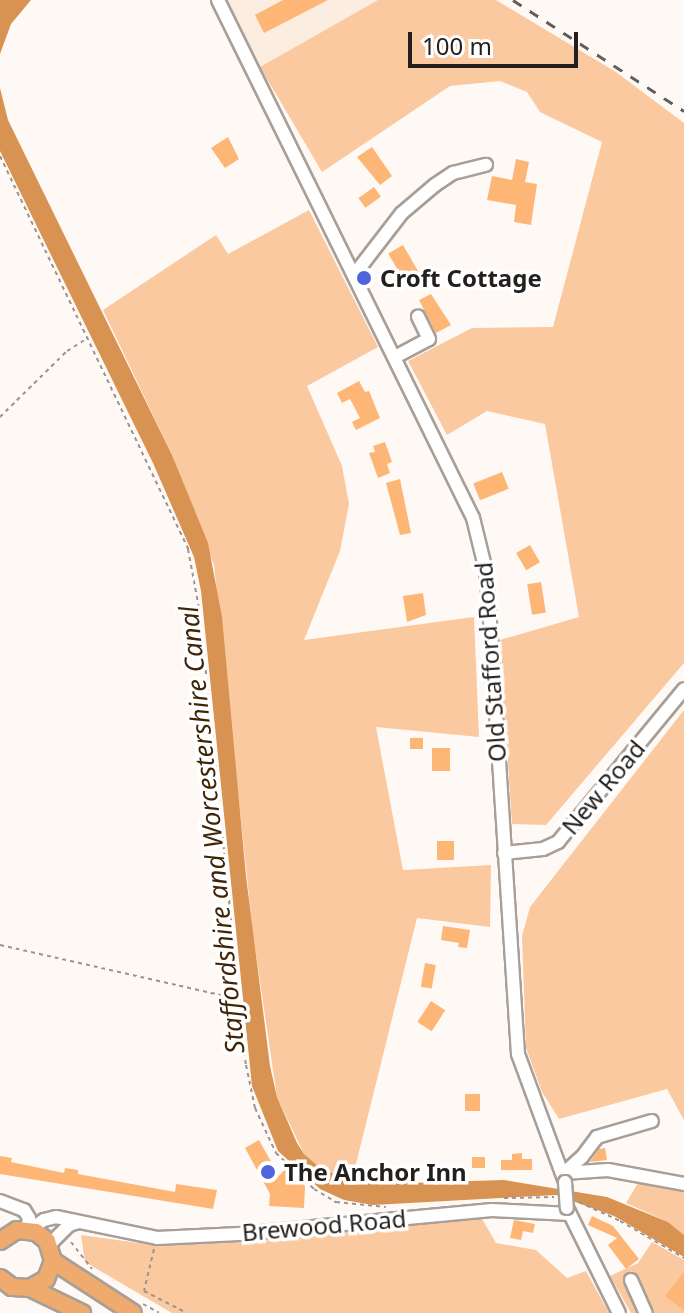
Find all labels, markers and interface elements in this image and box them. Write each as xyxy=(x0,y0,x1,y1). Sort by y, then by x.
scale bar xyxy=(412,16,582,66)
text: 100 m xyxy=(422,29,492,62)
place label: Croft Cottage xyxy=(380,264,542,292)
marker: Croft Cottage xyxy=(355,269,373,287)
street label: Old Stafford Road xyxy=(469,561,511,763)
water label: Staffordshire and Worcestershire Canal xyxy=(173,605,251,1055)
street label: New Road xyxy=(555,734,651,840)
place label: The Anchor Inn xyxy=(284,1158,467,1186)
marker: The Anchor Inn xyxy=(259,1163,277,1181)
street label: Brewood Road xyxy=(241,1203,407,1247)

